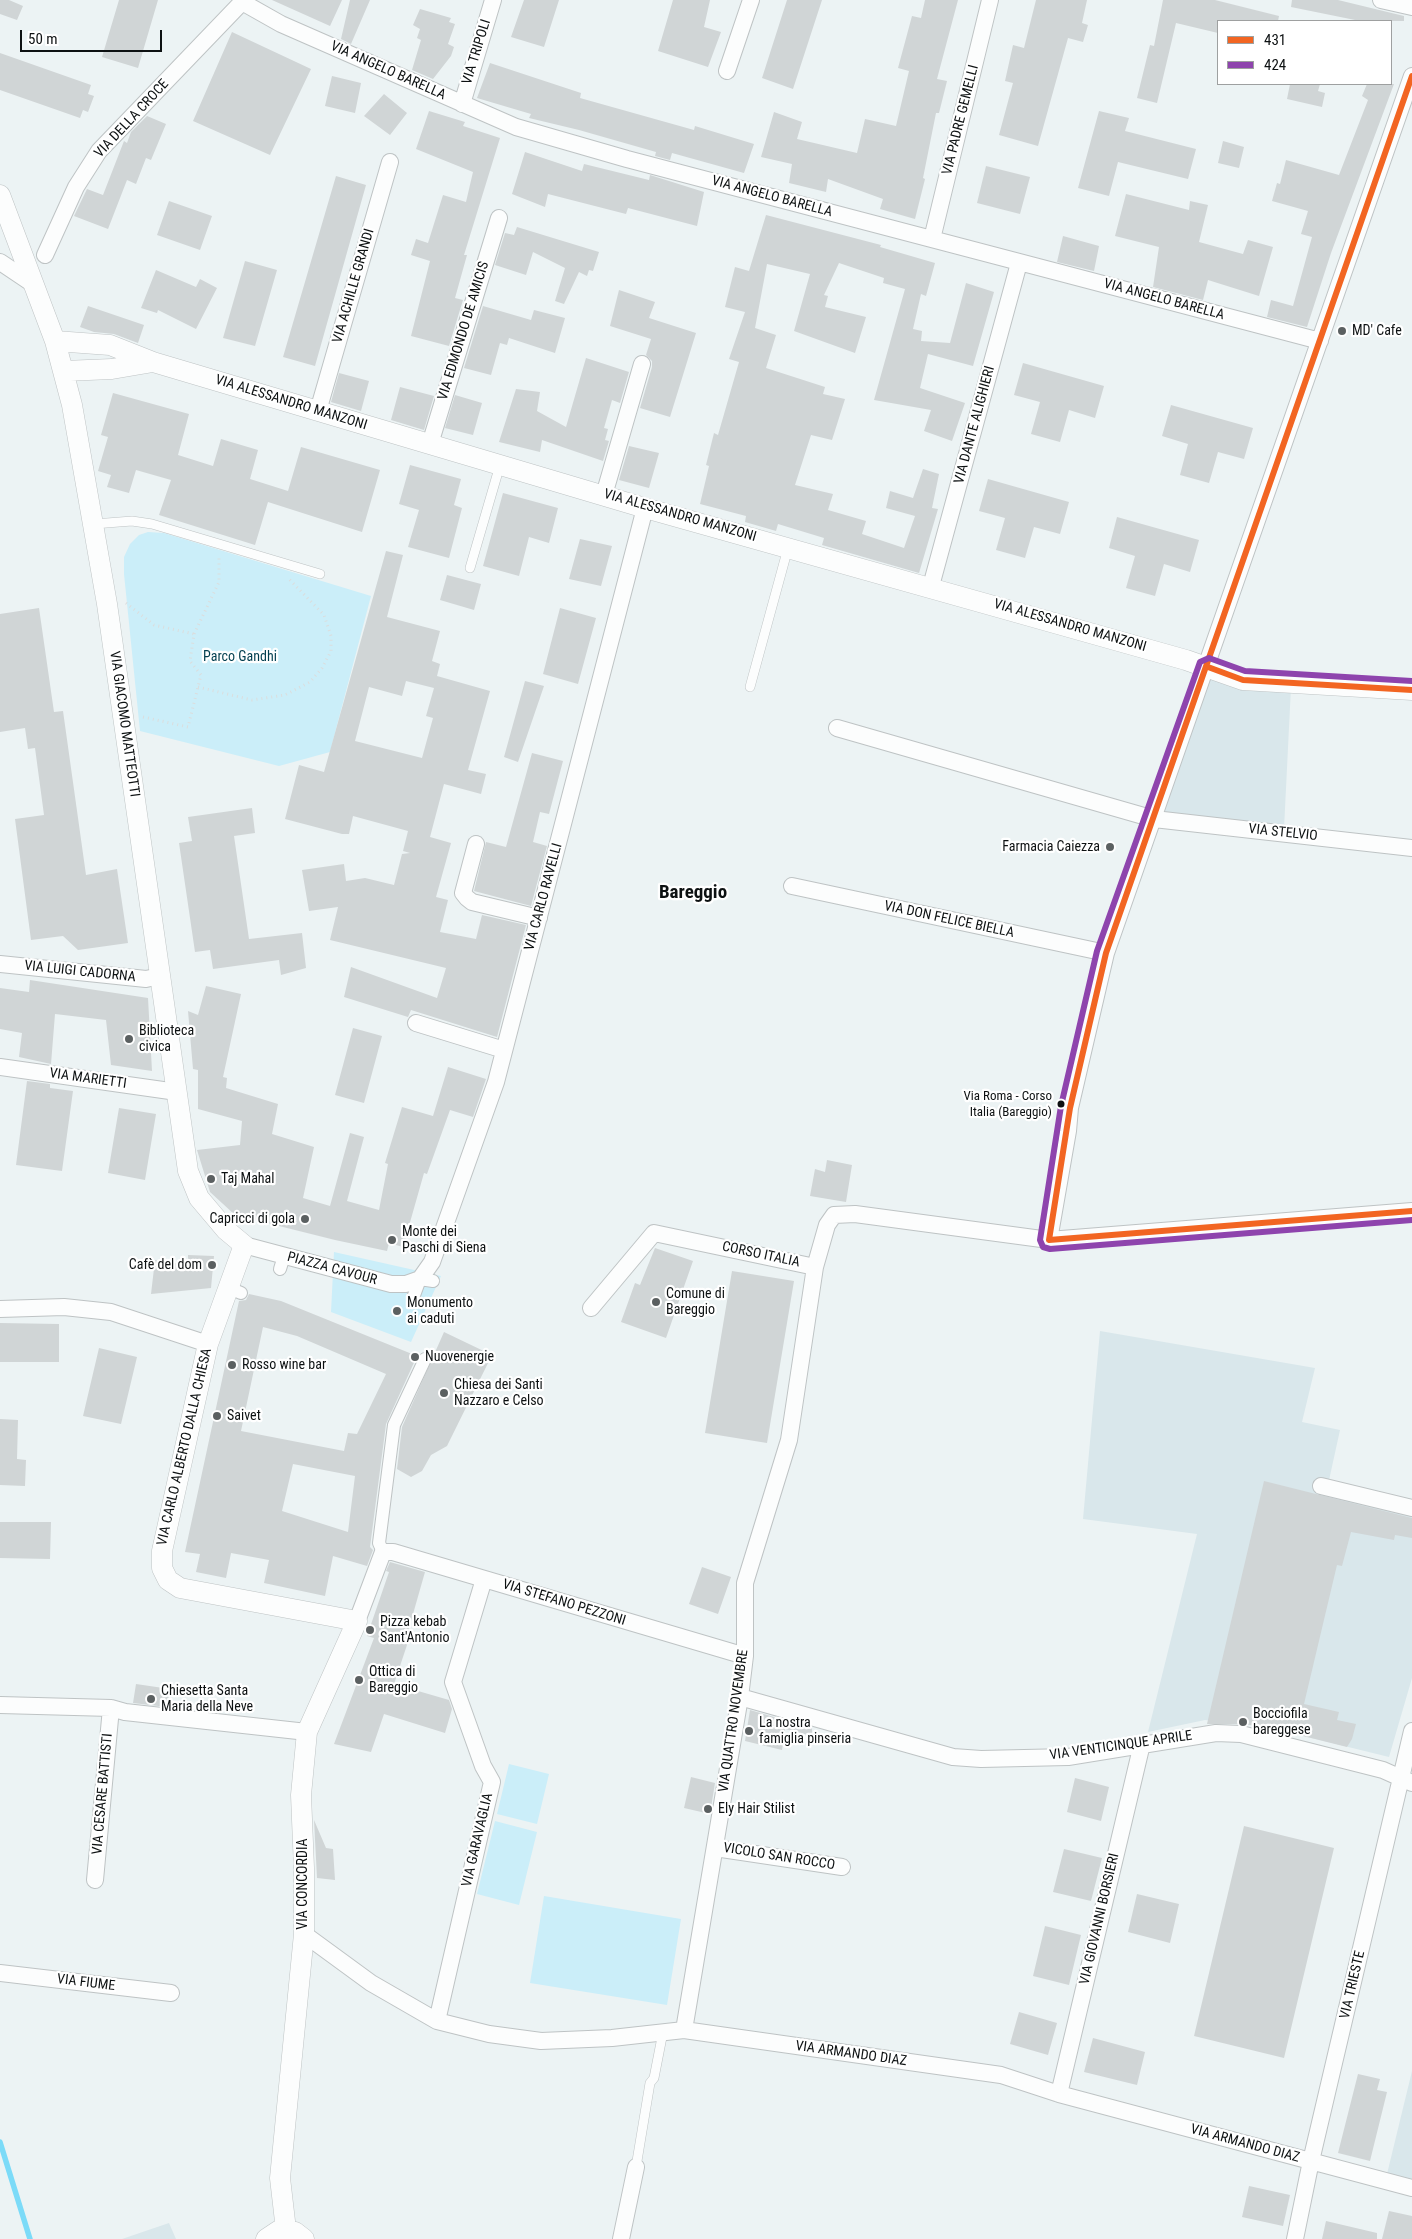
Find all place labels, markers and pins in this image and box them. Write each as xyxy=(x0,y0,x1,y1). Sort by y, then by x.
place label: MD' Cafe xyxy=(1352,323,1402,339)
marker: MD' Cafe xyxy=(1336,325,1348,337)
place label: Farmacia Caiezza xyxy=(1002,839,1100,855)
marker: Farmacia Caiezza xyxy=(1104,841,1116,853)
place label: Biblioteca civica xyxy=(139,1023,194,1056)
marker: Biblioteca civica xyxy=(123,1033,135,1045)
place label: Via Roma - Corso Italia (Bareggio) xyxy=(964,1089,1052,1120)
marker: Via Roma - Corso Italia (Bareggio) xyxy=(1056,1099,1066,1109)
place label: Taj Mahal xyxy=(221,1171,275,1187)
marker: Taj Mahal xyxy=(205,1173,217,1185)
place label: Capricci di gola xyxy=(209,1211,295,1227)
marker: Capricci di gola xyxy=(299,1213,311,1225)
place label: Monte dei Paschi di Siena xyxy=(402,1224,486,1256)
marker: Monte dei Paschi di Siena xyxy=(386,1234,398,1246)
place label: Cafè del dom xyxy=(129,1257,202,1273)
marker: Cafè del dom xyxy=(206,1259,218,1271)
place label: Comune di Bareggio xyxy=(666,1286,725,1318)
place label: Monumento ai caduti xyxy=(407,1295,473,1328)
marker: Comune di Bareggio xyxy=(650,1296,662,1308)
marker: Monumento ai caduti xyxy=(391,1305,403,1317)
place label: Nuovenergie xyxy=(425,1349,494,1365)
marker: Nuovenergie xyxy=(409,1351,421,1363)
place label: Rosso wine bar xyxy=(242,1357,326,1373)
marker: Rosso wine bar xyxy=(226,1359,238,1371)
place label: Chiesa dei Santi Nazzaro e Celso xyxy=(454,1377,544,1410)
marker: Chiesa dei Santi Nazzaro e Celso xyxy=(438,1387,450,1399)
place label: Saivet xyxy=(227,1408,261,1424)
marker: Saivet xyxy=(211,1410,223,1422)
place label: Pizza kebab Sant'Antonio xyxy=(380,1614,449,1646)
marker: Pizza kebab Sant'Antonio xyxy=(364,1624,376,1636)
place label: Ottica di Bareggio xyxy=(369,1664,418,1696)
marker: Ottica di Bareggio xyxy=(353,1674,365,1686)
place label: Chiesetta Santa Maria della Neve xyxy=(161,1683,253,1715)
marker: Chiesetta Santa Maria della Neve xyxy=(145,1693,157,1705)
place label: Bocciofila bareggese xyxy=(1253,1706,1311,1738)
place label: La nostra famiglia pinseria xyxy=(759,1715,851,1748)
marker: Bocciofila bareggese xyxy=(1237,1716,1249,1728)
marker: La nostra famiglia pinseria xyxy=(743,1725,755,1737)
place label: Ely Hair Stilist xyxy=(718,1801,795,1817)
marker: Ely Hair Stilist xyxy=(702,1803,714,1815)

